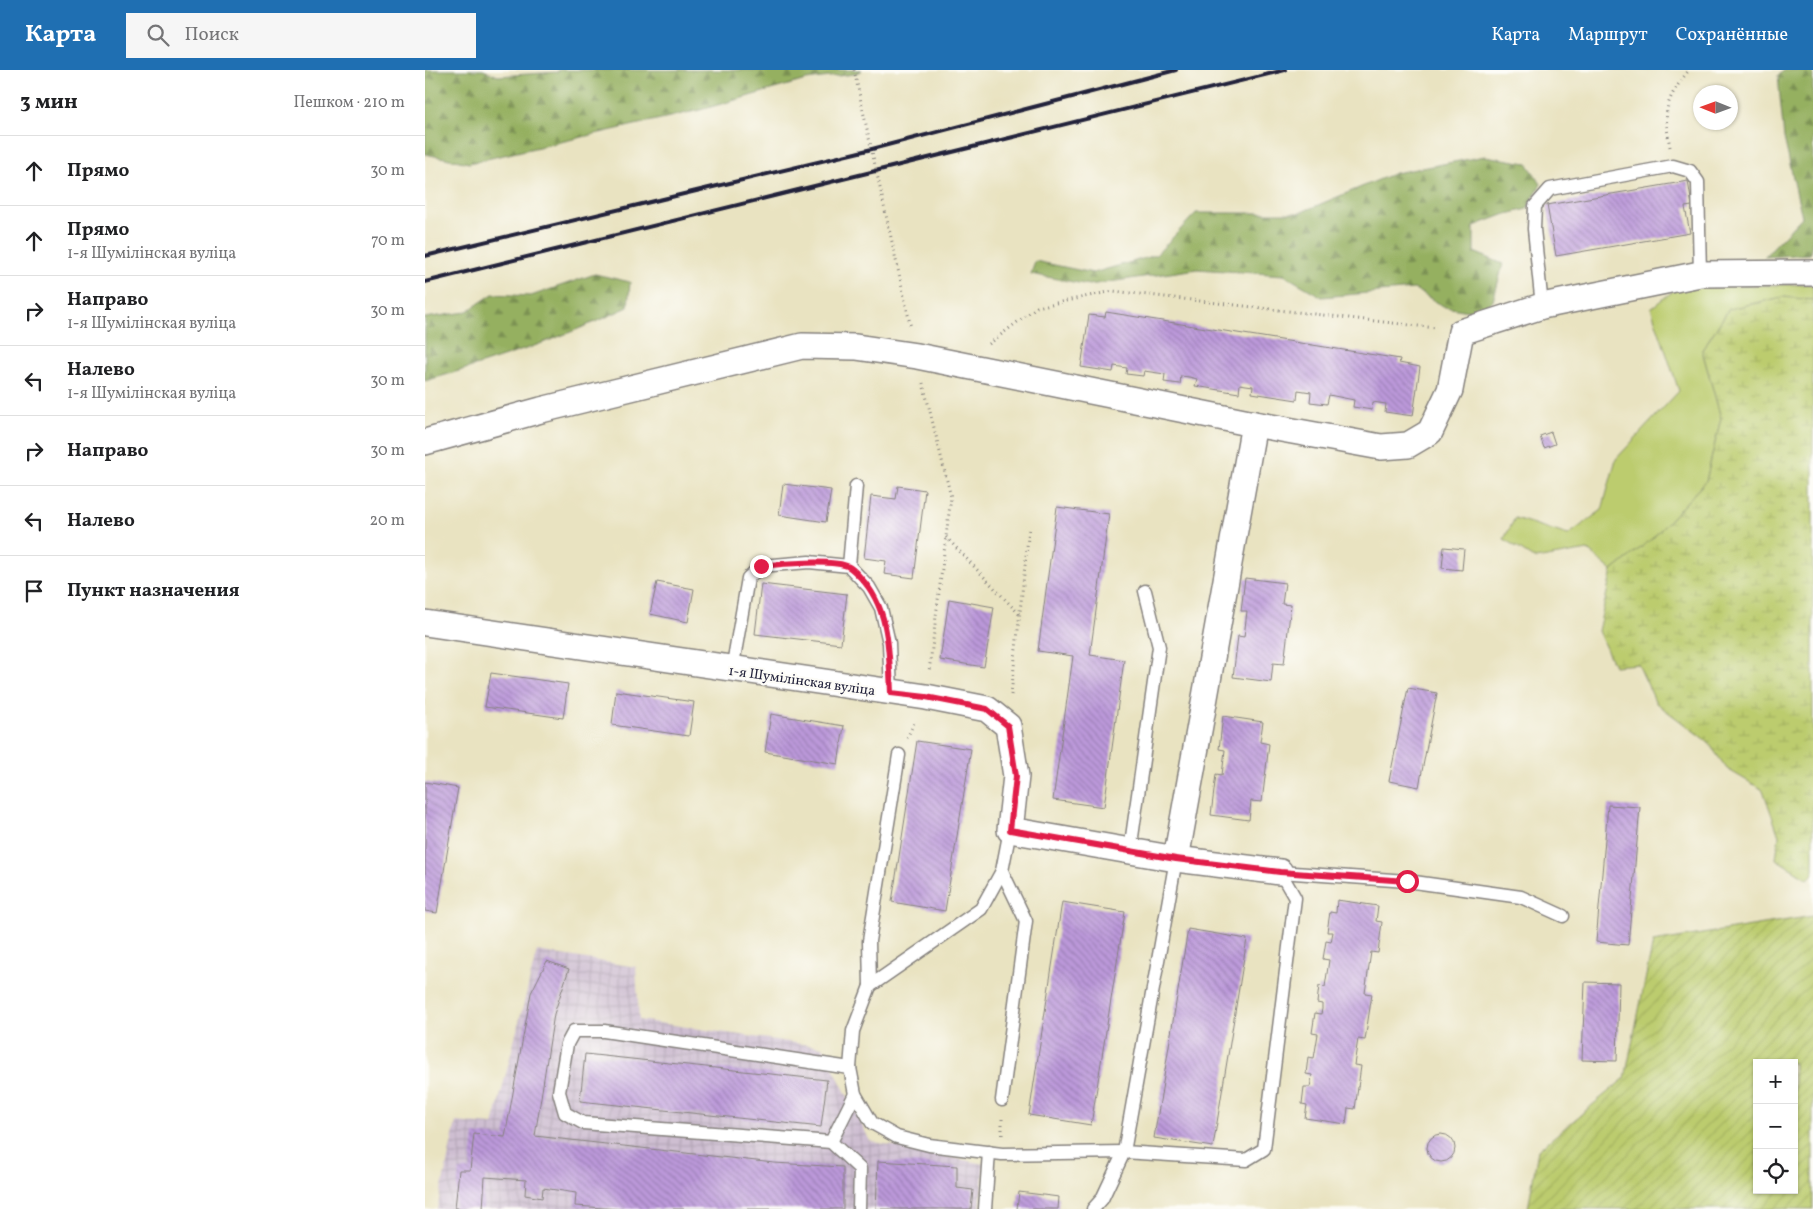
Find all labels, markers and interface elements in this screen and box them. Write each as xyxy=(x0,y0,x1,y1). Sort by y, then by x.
search box xyxy=(126,13,476,58)
text: Карта xyxy=(25,18,96,52)
icon: search xyxy=(144,21,172,49)
text: Поиск xyxy=(184,22,239,48)
text: Карта xyxy=(1491,23,1540,48)
text: Маршрут xyxy=(1568,23,1648,48)
text: Сохранённые xyxy=(1676,23,1788,48)
north arrow xyxy=(1693,85,1738,130)
text: 3 мин xyxy=(20,88,78,117)
text: Пешком · 210 m xyxy=(293,92,405,114)
icon: ahead xyxy=(20,157,48,185)
text: Прямо xyxy=(67,158,129,184)
text: 30 m xyxy=(370,160,405,182)
text: Прямо xyxy=(67,217,129,243)
icon: ahead xyxy=(20,227,48,255)
text: 70 m xyxy=(371,230,405,252)
text: 1-я Шумілінская вуліца xyxy=(67,243,236,265)
text: Направо xyxy=(67,287,149,313)
icon: right xyxy=(20,297,48,325)
text: 30 m xyxy=(370,300,405,322)
text: 1-я Шумілінская вуліца xyxy=(67,313,236,335)
text: Налево xyxy=(67,357,135,383)
icon: left xyxy=(20,367,48,395)
text: 30 m xyxy=(370,370,405,392)
text: 1-я Шумілінская вуліца xyxy=(67,383,236,405)
icon: right xyxy=(20,437,48,465)
text: Направо xyxy=(67,438,149,464)
text: 30 m xyxy=(370,440,405,462)
icon: left xyxy=(20,507,48,535)
text: Налево xyxy=(67,508,135,534)
text: 20 m xyxy=(370,510,405,532)
route end xyxy=(750,555,773,578)
icon: arrive xyxy=(20,577,48,605)
text: Пункт назначения xyxy=(67,578,240,604)
street label: 1-я Шумілінская вуліца xyxy=(727,662,876,701)
route start xyxy=(1396,870,1419,893)
map controls xyxy=(1753,1059,1798,1194)
button: + xyxy=(1753,1059,1798,1104)
button: − xyxy=(1753,1104,1798,1149)
button: locate xyxy=(1753,1149,1798,1194)

